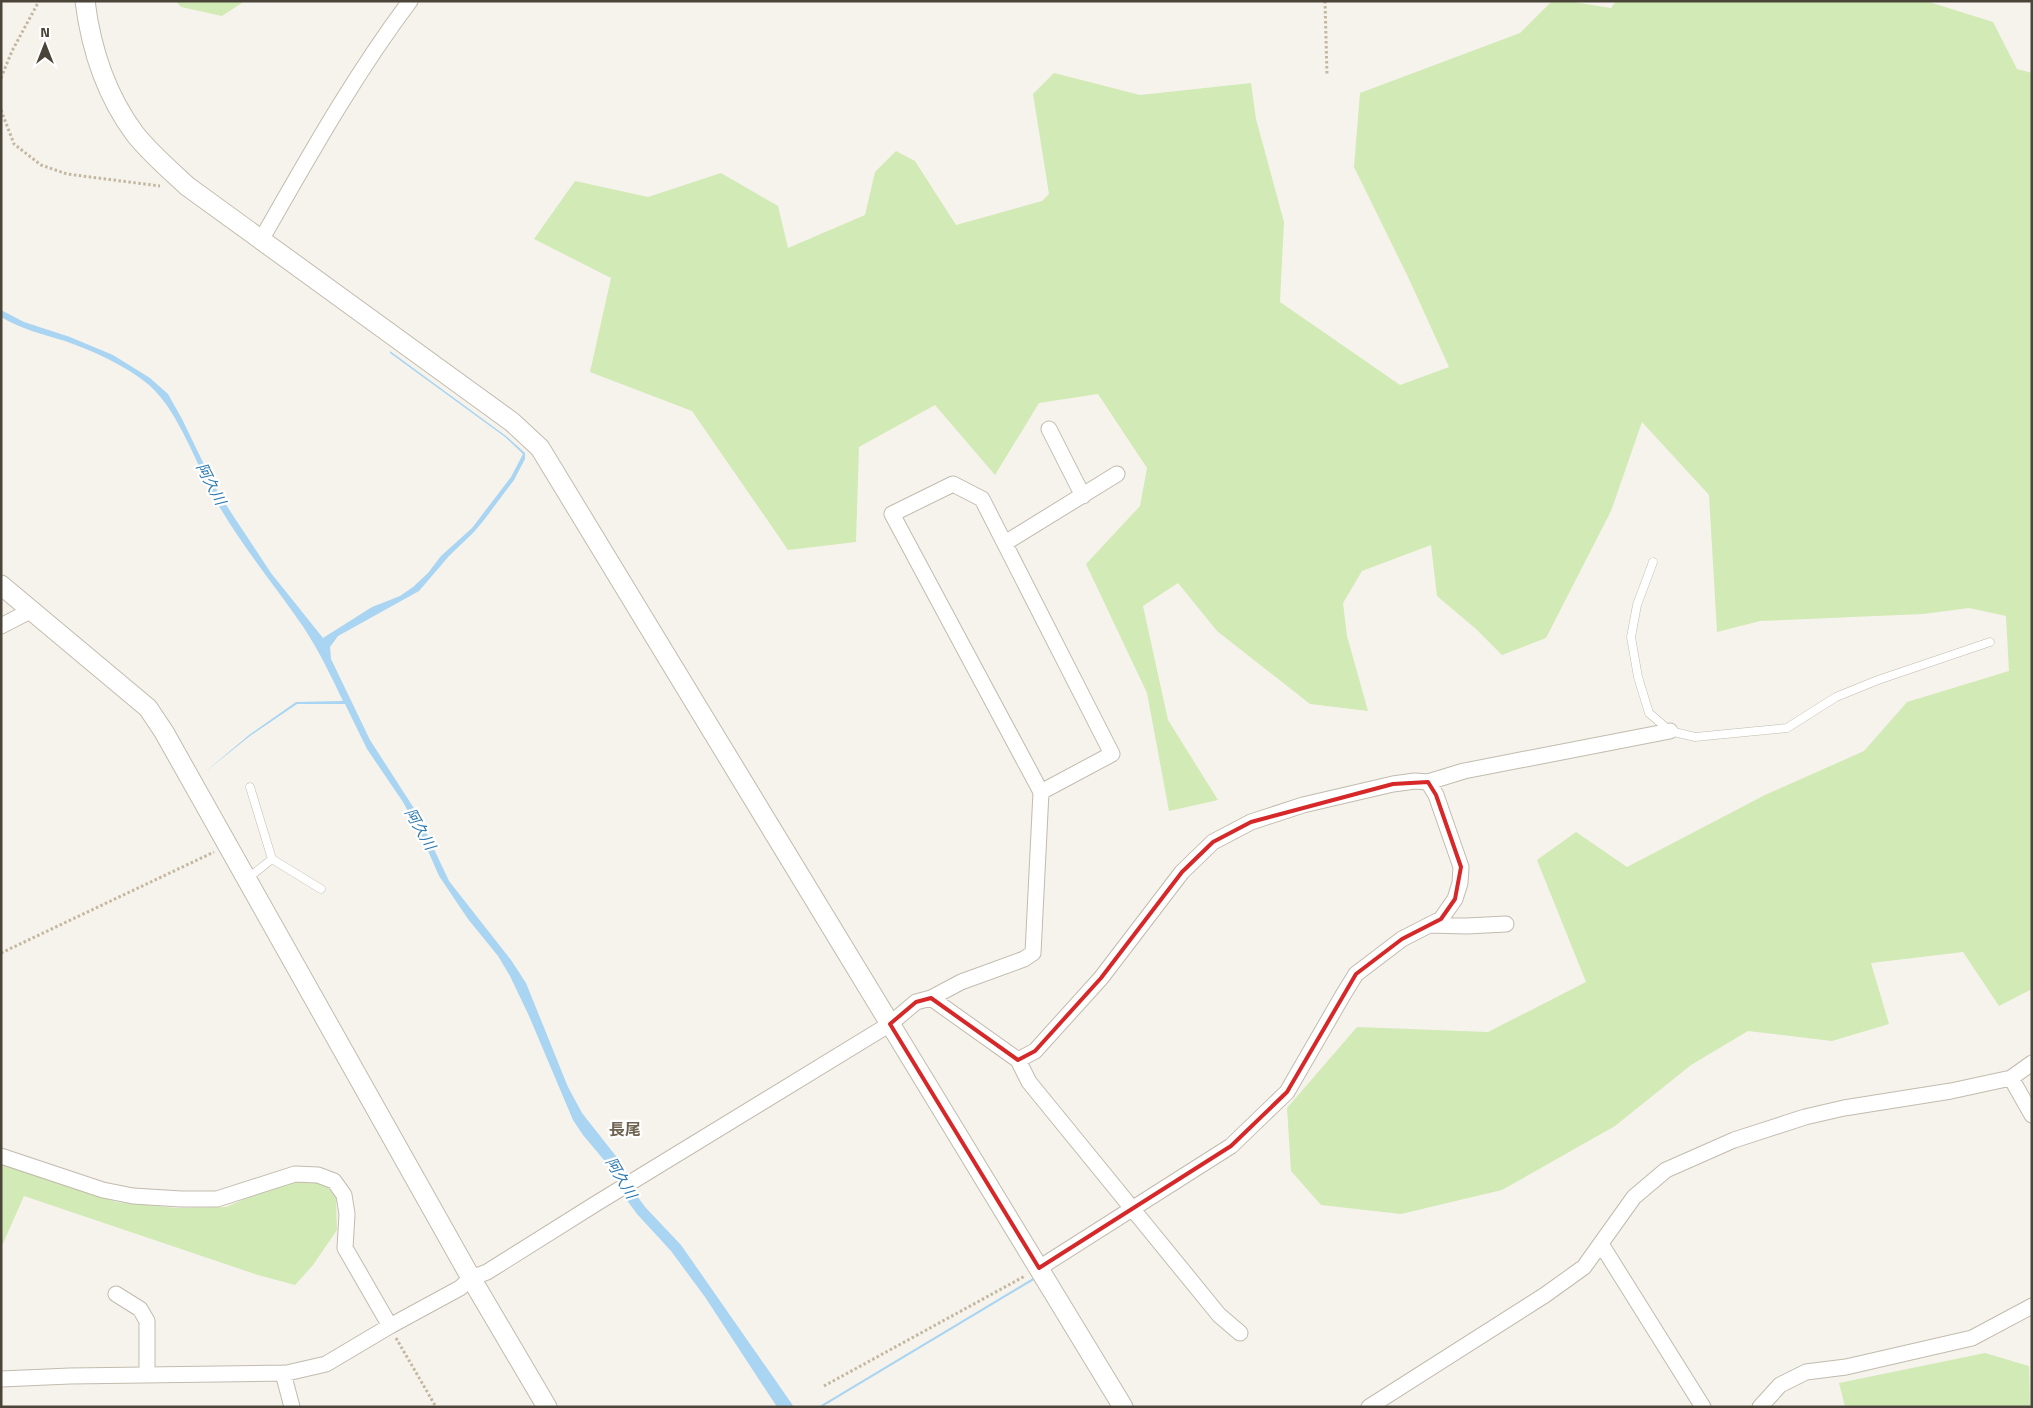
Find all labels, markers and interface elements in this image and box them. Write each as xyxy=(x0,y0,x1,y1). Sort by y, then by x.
north arrow xyxy=(20,20,70,70)
text: N xyxy=(40,21,50,42)
water label: 阿久川 xyxy=(191,458,233,511)
water label: 阿久川 xyxy=(399,804,443,856)
district label: 長尾 xyxy=(609,1117,641,1141)
water label: 阿久川 xyxy=(600,1153,644,1205)

